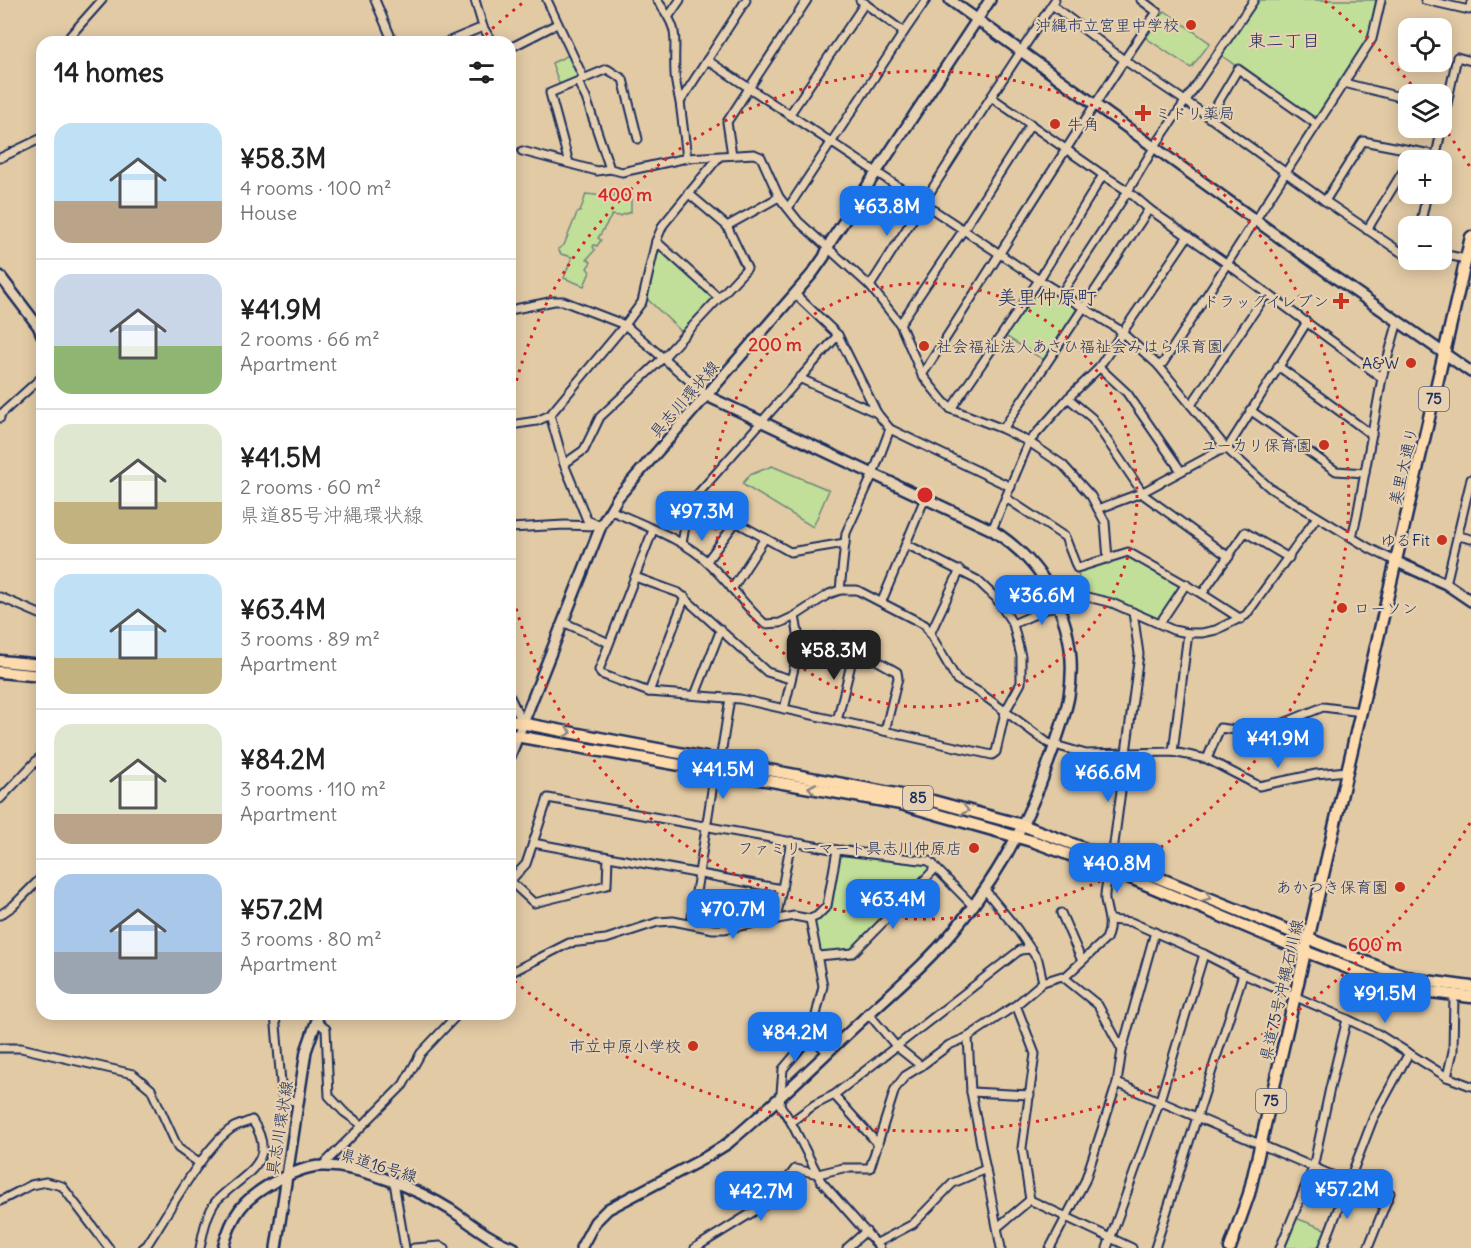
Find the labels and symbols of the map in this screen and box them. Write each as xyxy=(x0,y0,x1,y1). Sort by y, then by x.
place label: 沖縄市立宮里中学校 xyxy=(1035,15,1179,35)
marker: 沖縄市立宮里中学校 xyxy=(1184,18,1198,32)
district label: 東二丁目 xyxy=(1248,29,1320,52)
place label: ミドリ薬局 xyxy=(1155,103,1235,123)
marker: ミドリ薬局 xyxy=(1136,106,1150,120)
place label: 牛角 xyxy=(1067,114,1099,134)
marker: 牛角 xyxy=(1048,117,1062,131)
text: 400 m xyxy=(598,183,652,206)
pin: ¥63.8M xyxy=(838,186,936,237)
district label: 美里仲原町 xyxy=(997,284,1097,309)
place label: ドラッグイレブン xyxy=(1203,291,1329,311)
marker: ドラッグイレブン xyxy=(1334,294,1348,308)
text: 200 m xyxy=(748,333,802,356)
place label: 社会福祉法人あさひ福祉会みはら保育園 xyxy=(936,336,1223,356)
marker: 社会福祉法人あさひ福祉会みはら保育園 xyxy=(917,339,931,353)
place label: A&W xyxy=(1362,353,1399,373)
street label: 具志川環状線 xyxy=(645,356,723,442)
marker: A&W xyxy=(1404,356,1418,370)
road number: 75 xyxy=(1419,387,1449,411)
street label: 美里大通り xyxy=(1384,425,1422,507)
place label: ユーカリ保育園 xyxy=(1201,435,1312,455)
marker: ユーカリ保育園 xyxy=(1317,438,1331,452)
centre of rings xyxy=(915,485,935,505)
pin: ¥97.3M xyxy=(653,491,751,542)
place label: ゆるFit xyxy=(1380,530,1431,550)
marker: ゆるFit xyxy=(1435,533,1449,547)
pin: ¥36.6M xyxy=(993,575,1091,626)
place label: ローソン xyxy=(1354,598,1418,618)
marker: ローソン xyxy=(1335,601,1349,615)
pin: ¥58.3M xyxy=(785,630,883,681)
pin: ¥41.9M xyxy=(1229,718,1327,769)
one-way arrow xyxy=(562,725,572,738)
pin: ¥41.5M xyxy=(674,749,772,800)
pin: ¥66.6M xyxy=(1059,752,1157,803)
one-way arrow xyxy=(807,782,817,795)
road number: 85 xyxy=(903,786,933,810)
one-way arrow xyxy=(959,803,970,815)
place label: ファミリーマート具志川仲原店 xyxy=(738,838,962,858)
marker: ファミリーマート具志川仲原店 xyxy=(967,841,981,855)
pin: ¥40.8M xyxy=(1068,843,1166,894)
place label: あかつき保育園 xyxy=(1276,877,1388,897)
pin: ¥63.4M xyxy=(844,879,942,930)
marker: あかつき保育園 xyxy=(1393,880,1407,894)
pin: ¥70.7M xyxy=(684,889,782,940)
one-way arrow xyxy=(1201,890,1212,902)
street label: 県道75号沖縄石川線 xyxy=(1255,917,1307,1063)
text: 600 m xyxy=(1348,933,1402,956)
pin: ¥91.5M xyxy=(1336,973,1434,1024)
pin: ¥84.2M xyxy=(746,1012,844,1063)
place label: 市立中原小学校 xyxy=(569,1036,681,1056)
marker: 市立中原小学校 xyxy=(686,1039,700,1053)
street label: 具志川環状線 xyxy=(262,1079,296,1177)
road number: 75 xyxy=(1256,1089,1286,1113)
street label: 県道16号線 xyxy=(338,1144,420,1186)
pin: ¥57.2M xyxy=(1298,1169,1396,1220)
pin: ¥42.7M xyxy=(712,1171,810,1222)

